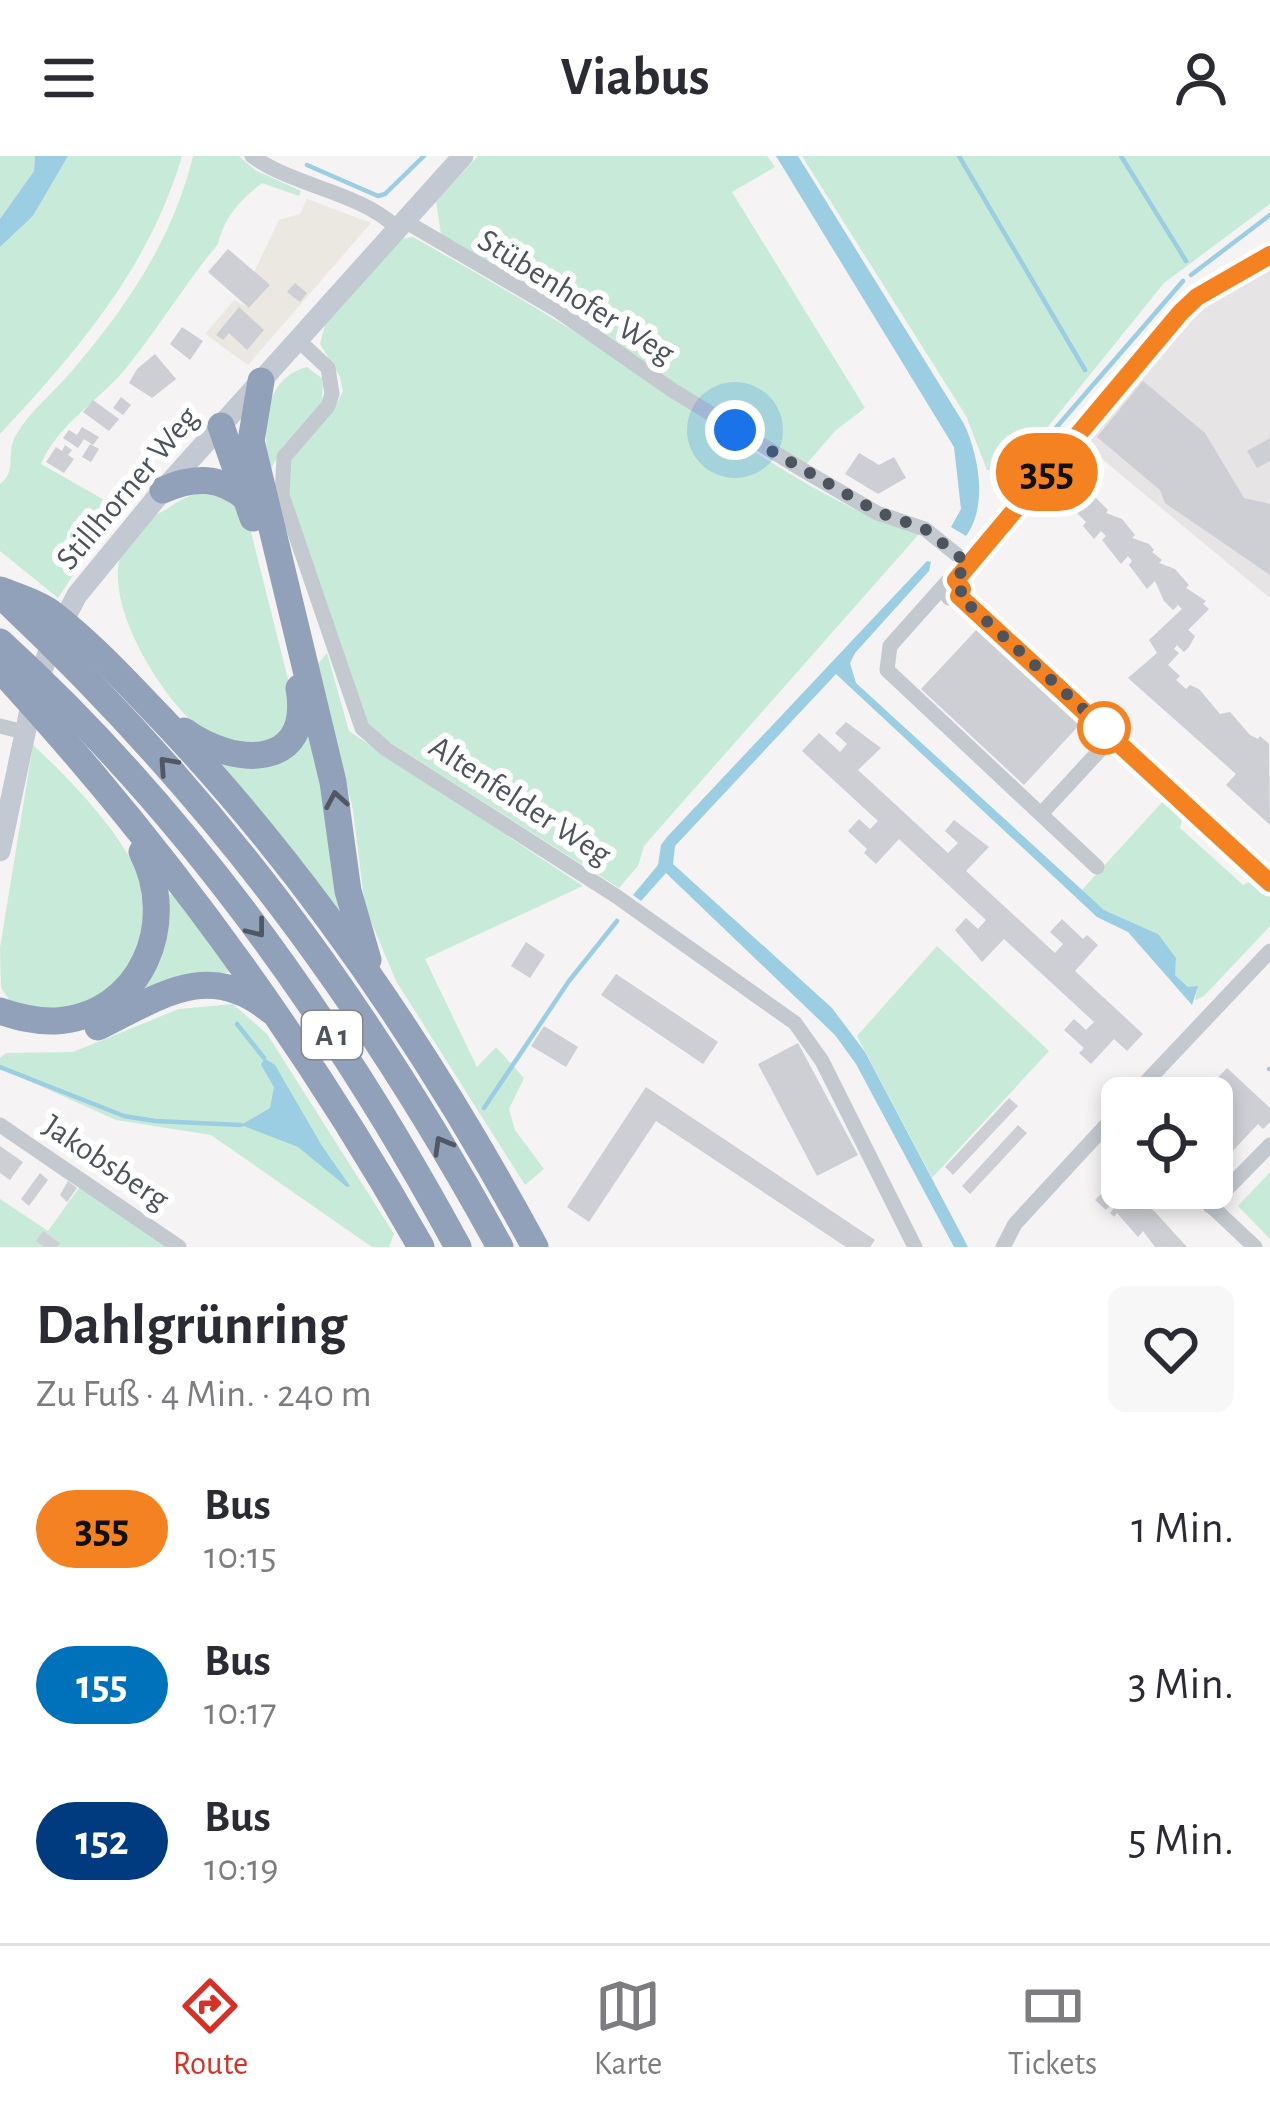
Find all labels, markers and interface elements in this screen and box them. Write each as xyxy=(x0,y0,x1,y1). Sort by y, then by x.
icon: menu xyxy=(36,45,102,111)
icon: person xyxy=(1168,45,1234,111)
text: Viabus xyxy=(561,51,709,105)
street label: Stübenhofer Weg xyxy=(472,224,680,371)
your location xyxy=(705,400,765,460)
street label: Stillhorner Weg xyxy=(51,401,205,576)
line badge: 355 xyxy=(978,433,1116,511)
text: 355 xyxy=(1020,451,1074,493)
unlabelled marker xyxy=(1079,703,1129,753)
street label: Altenfelder Weg xyxy=(423,730,616,872)
one-way arrow xyxy=(160,757,181,778)
one-way arrow xyxy=(325,790,350,810)
one-way arrow xyxy=(243,916,264,938)
road number: A 1 xyxy=(302,1011,362,1059)
map controls xyxy=(1101,1077,1233,1209)
button: locate xyxy=(1101,1077,1233,1209)
street label: Jakobsberg xyxy=(37,1109,174,1217)
one-way arrow xyxy=(434,1136,457,1158)
button: heart xyxy=(1108,1286,1234,1412)
text: Dahlgrünring xyxy=(36,1297,347,1354)
text: Zu Fuß · 4 Min. · 240 m xyxy=(36,1375,372,1414)
text: Bus xyxy=(204,1483,271,1528)
text: 1 Min. xyxy=(1131,1506,1234,1551)
text: 355 xyxy=(75,1508,129,1550)
text: 10:15 xyxy=(204,1537,277,1576)
text: Bus xyxy=(204,1639,271,1684)
text: 3 Min. xyxy=(1128,1662,1234,1707)
text: 155 xyxy=(76,1664,128,1706)
text: 10:17 xyxy=(204,1693,277,1732)
text: Bus xyxy=(204,1795,271,1840)
text: 5 Min. xyxy=(1128,1818,1234,1863)
text: 152 xyxy=(75,1820,129,1862)
text: 10:19 xyxy=(204,1849,279,1888)
tab: Route xyxy=(173,1973,248,2085)
tab: Karte xyxy=(594,1973,662,2085)
tab: Tickets xyxy=(1008,1973,1097,2085)

